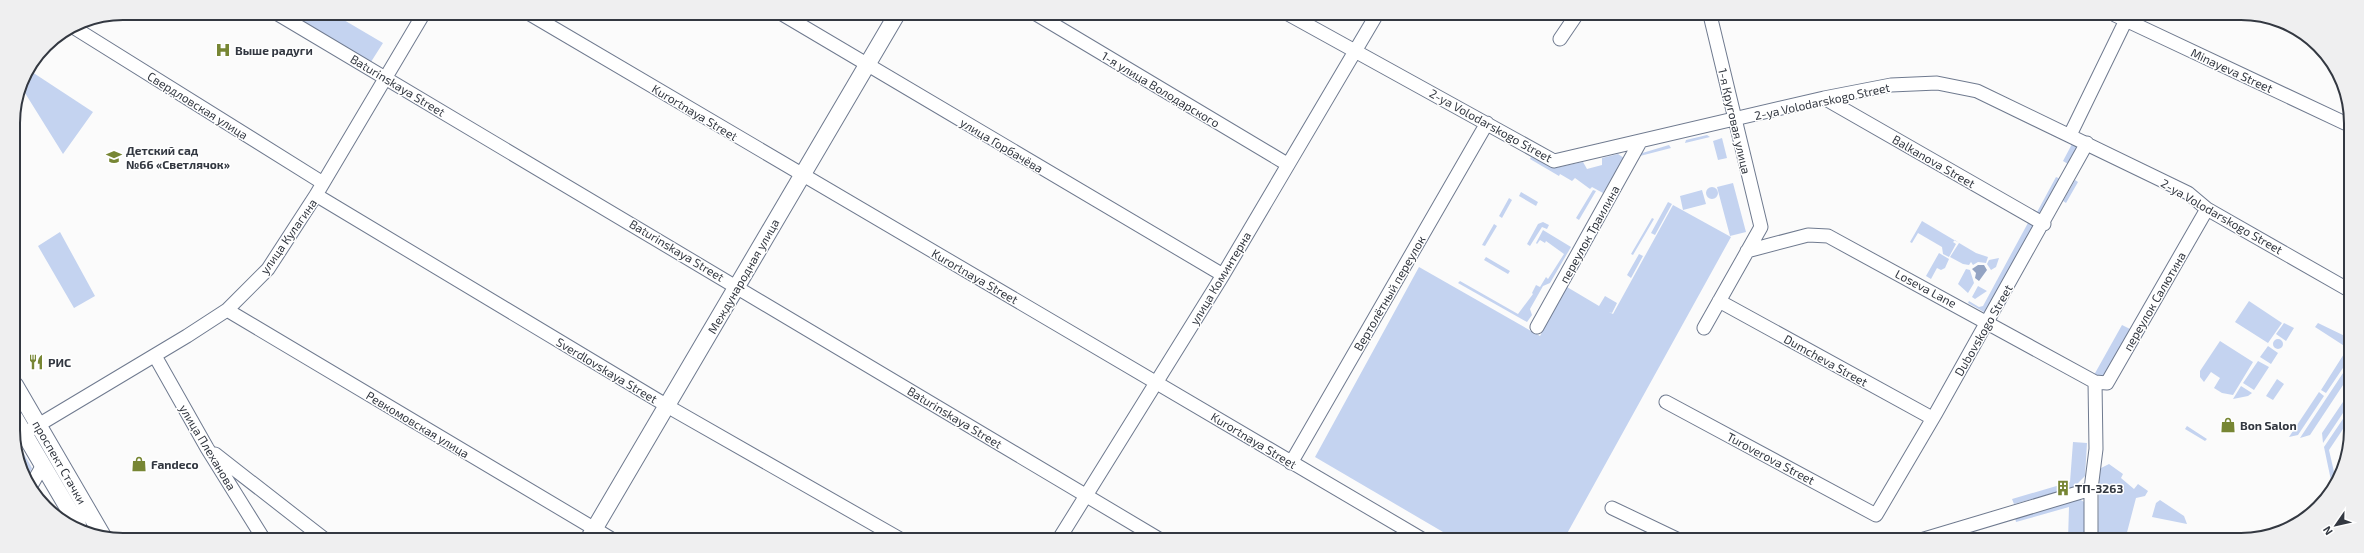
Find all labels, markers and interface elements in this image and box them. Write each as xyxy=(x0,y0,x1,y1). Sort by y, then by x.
hospital icon: Выше радуги xyxy=(214,41,232,59)
place label: Выше радуги xyxy=(235,43,313,57)
street label: Minayeva Street xyxy=(2189,45,2276,95)
street label: 1-я улица Володарского xyxy=(1099,48,1223,131)
street label: Baturinskaya Street xyxy=(348,51,448,119)
street label: 1-я Круговая улица xyxy=(1715,67,1754,175)
street label: Свердловская улица xyxy=(145,68,251,142)
street label: 2-ya Volodarskogo Street xyxy=(1753,80,1891,122)
street label: Kurortnaya Street xyxy=(650,81,741,143)
street label: 2-ya Volodarskogo Street xyxy=(1427,85,1555,165)
street label: улица Горбачёва xyxy=(958,115,1046,176)
street label: Balkanova Street xyxy=(1890,132,1978,191)
place label: Детский сад №66 «Светлячок» xyxy=(126,143,230,171)
school or university icon: Детский сад №66 «Светлячок» xyxy=(105,148,123,166)
street label: 2-ya Volodarskogo Street xyxy=(2159,175,2286,257)
street label: переулок Траилина xyxy=(1556,183,1623,286)
street label: улица Кулагина xyxy=(257,196,320,277)
street label: Baturinskaya Street xyxy=(627,216,727,284)
street label: Международная улица xyxy=(704,216,783,336)
street label: улица Коминтерна xyxy=(1187,229,1254,328)
street label: Вертолётный переулок xyxy=(1350,233,1429,354)
street label: Kurortnaya Street xyxy=(929,246,1021,307)
street label: переулок Салютина xyxy=(2120,249,2189,353)
street label: Loseva Lane xyxy=(1893,266,1959,310)
street label: Dubovskogo Street xyxy=(1951,281,2015,378)
street label: Dumcheva Street xyxy=(1782,331,1871,389)
street label: Sverdlovskaya Street xyxy=(554,334,660,406)
restaurant icon: РИС xyxy=(27,353,45,371)
place label: РИС xyxy=(48,355,71,369)
street label: Baturinskaya Street xyxy=(905,383,1005,451)
street label: Ревкомовская улица xyxy=(364,388,472,461)
street label: улица Плеханова xyxy=(176,402,239,493)
street label: Kurortnaya Street xyxy=(1209,409,1300,471)
shop icon: Bon Salon xyxy=(2219,416,2237,434)
street label: проспект Стачки xyxy=(30,418,90,506)
place label: Bon Salon xyxy=(2240,418,2297,432)
street label: Turoverova Street xyxy=(1725,429,1818,487)
shop icon: Fandeco xyxy=(130,455,148,473)
place label: Fandeco xyxy=(151,457,199,471)
building icon: ТП-3263 xyxy=(2054,479,2072,497)
place label: ТП-3263 xyxy=(2075,481,2123,495)
north arrow xyxy=(2316,505,2356,545)
text: N xyxy=(2320,524,2335,538)

